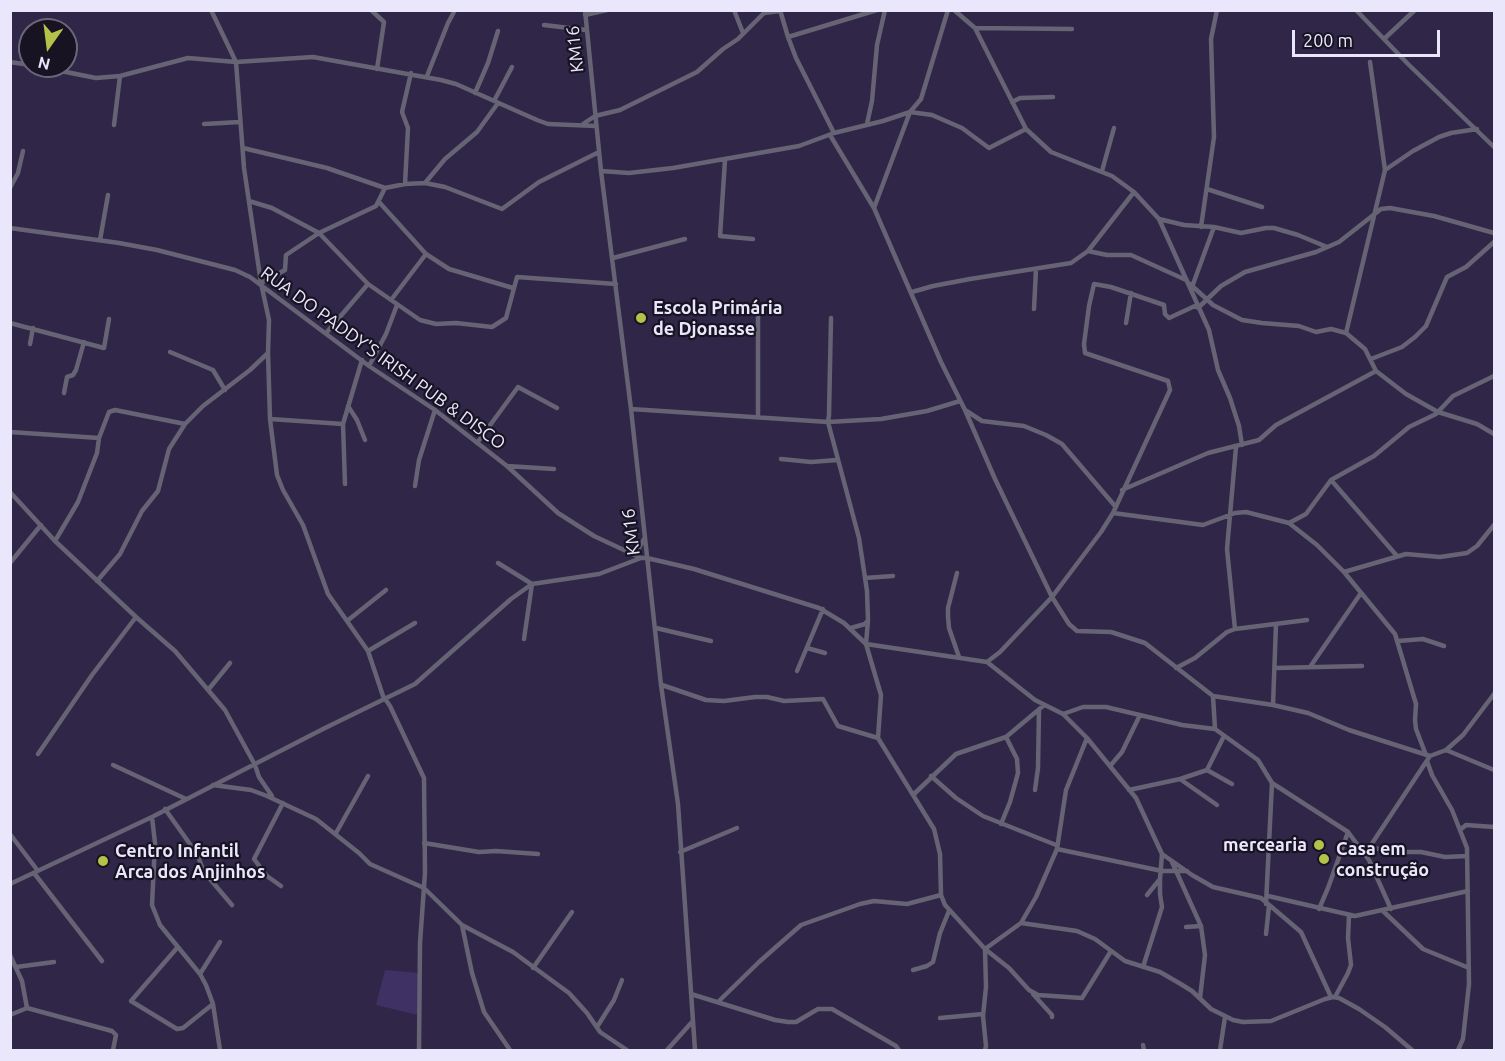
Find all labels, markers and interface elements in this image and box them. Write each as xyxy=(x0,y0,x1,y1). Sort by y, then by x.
north arrow xyxy=(18,18,78,78)
scale bar xyxy=(1295,18,1444,56)
street label: KM16 xyxy=(562,25,588,73)
text: 200 m xyxy=(1303,30,1353,50)
text: N xyxy=(36,53,52,74)
street label: RUA DO PADDY'S IRISH PUB & DISCO xyxy=(256,262,510,454)
place label: Escola Primária de Djonasse xyxy=(653,297,782,340)
marker: Escola Primária de Djonasse xyxy=(634,311,648,325)
street label: KM16 xyxy=(617,507,645,557)
place label: mercearia xyxy=(1223,834,1307,856)
marker: mercearia xyxy=(1312,838,1326,852)
place label: Casa em construção xyxy=(1336,838,1429,880)
place label: Centro Infantil Arca dos Anjinhos xyxy=(115,840,265,882)
marker: Casa em construção xyxy=(1317,852,1331,866)
marker: Centro Infantil Arca dos Anjinhos xyxy=(96,854,110,868)

